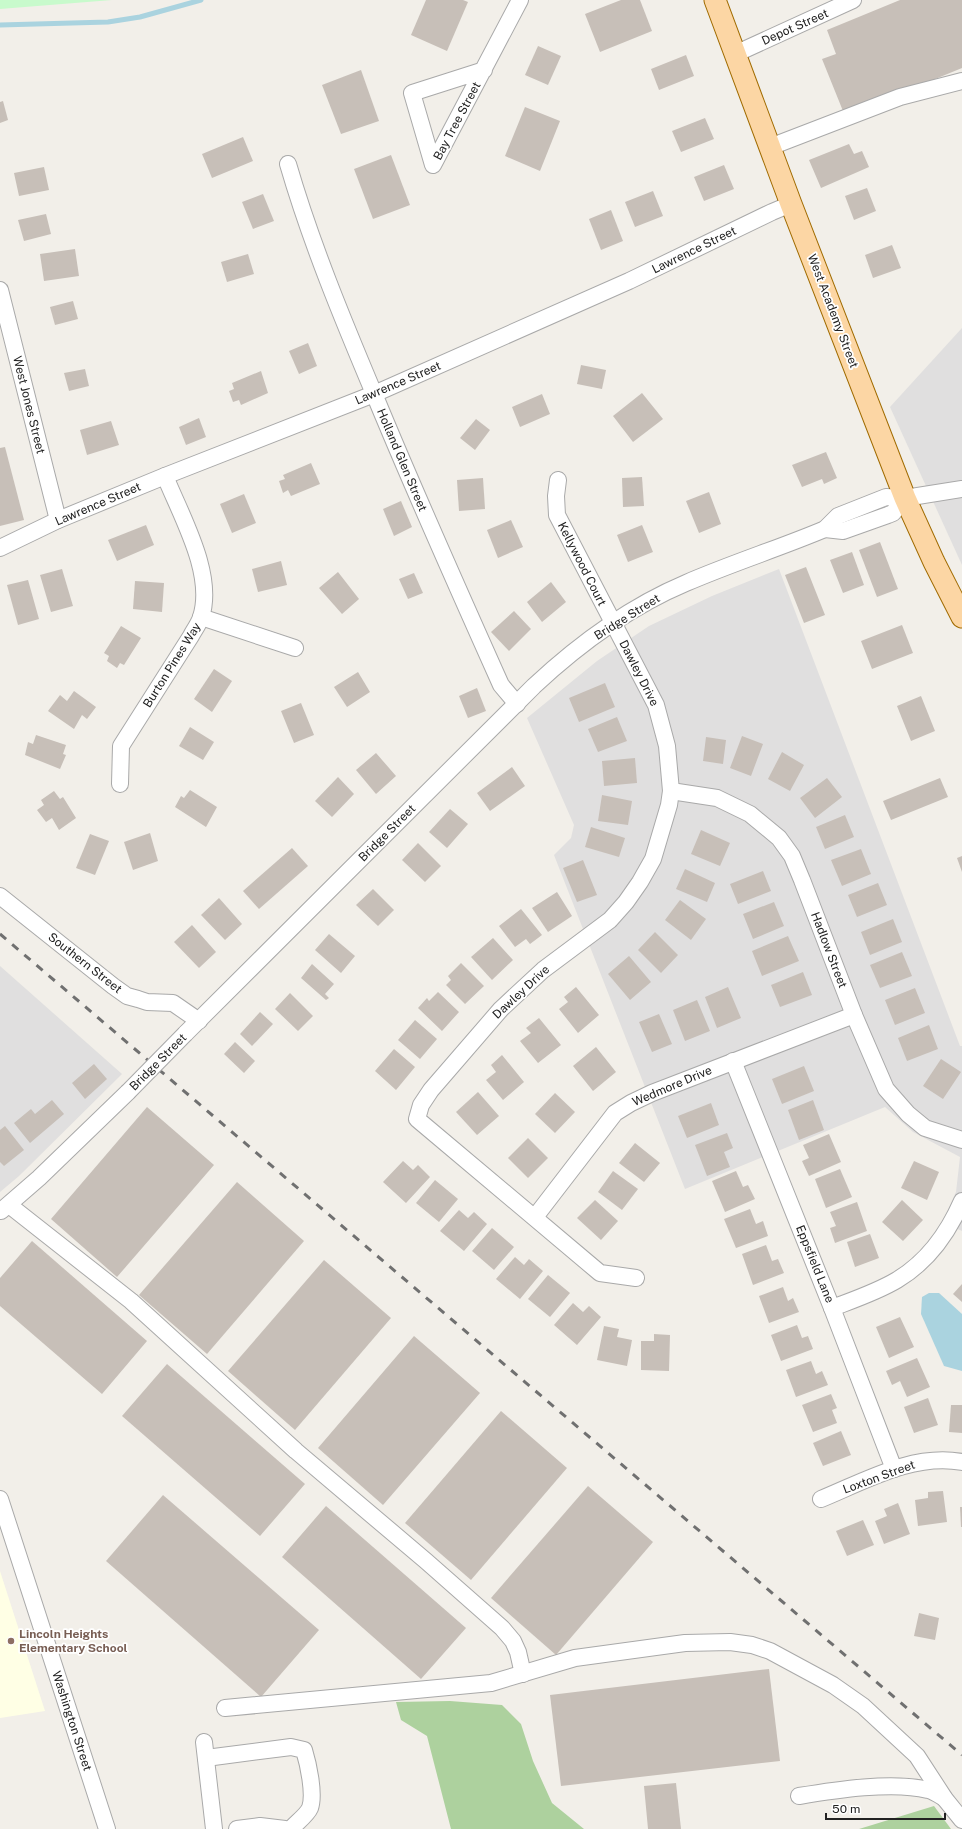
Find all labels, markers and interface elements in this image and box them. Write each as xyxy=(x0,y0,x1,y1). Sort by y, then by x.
street label: Depot Street xyxy=(760,6,831,48)
street label: Bay Tree Street xyxy=(430,79,484,163)
street label: Lawrence Street xyxy=(650,223,739,276)
street label: West Academy Street xyxy=(805,252,861,370)
street label: West Jones Street xyxy=(10,355,48,456)
street label: Lawrence Street xyxy=(353,358,443,407)
street label: Holland Glen Street xyxy=(374,406,430,514)
street label: Lawrence Street xyxy=(53,479,143,528)
street label: Kellywood Court xyxy=(555,520,609,609)
street label: Bridge Street xyxy=(592,591,663,643)
street label: Burton Pines Way xyxy=(140,619,204,710)
street label: Dawley Drive xyxy=(616,638,662,709)
street label: Bridge Street xyxy=(356,801,419,864)
street label: Hadlow Street xyxy=(808,910,850,990)
street label: Southern Street xyxy=(45,930,125,996)
street label: Dawley Drive xyxy=(490,962,552,1022)
street label: Bridge Street xyxy=(127,1030,190,1093)
street label: Wedmore Drive xyxy=(630,1063,714,1109)
street label: Eppsfield Lane xyxy=(793,1223,837,1305)
street label: Loxton Street xyxy=(841,1457,917,1497)
place label: Lincoln Heights Elementary School xyxy=(19,1627,128,1655)
marker: Lincoln Heights Elementary School xyxy=(6,1636,16,1646)
street label: Washington Street xyxy=(49,1669,95,1773)
scale bar xyxy=(826,1795,945,1821)
text: 50 m xyxy=(832,1802,860,1816)

